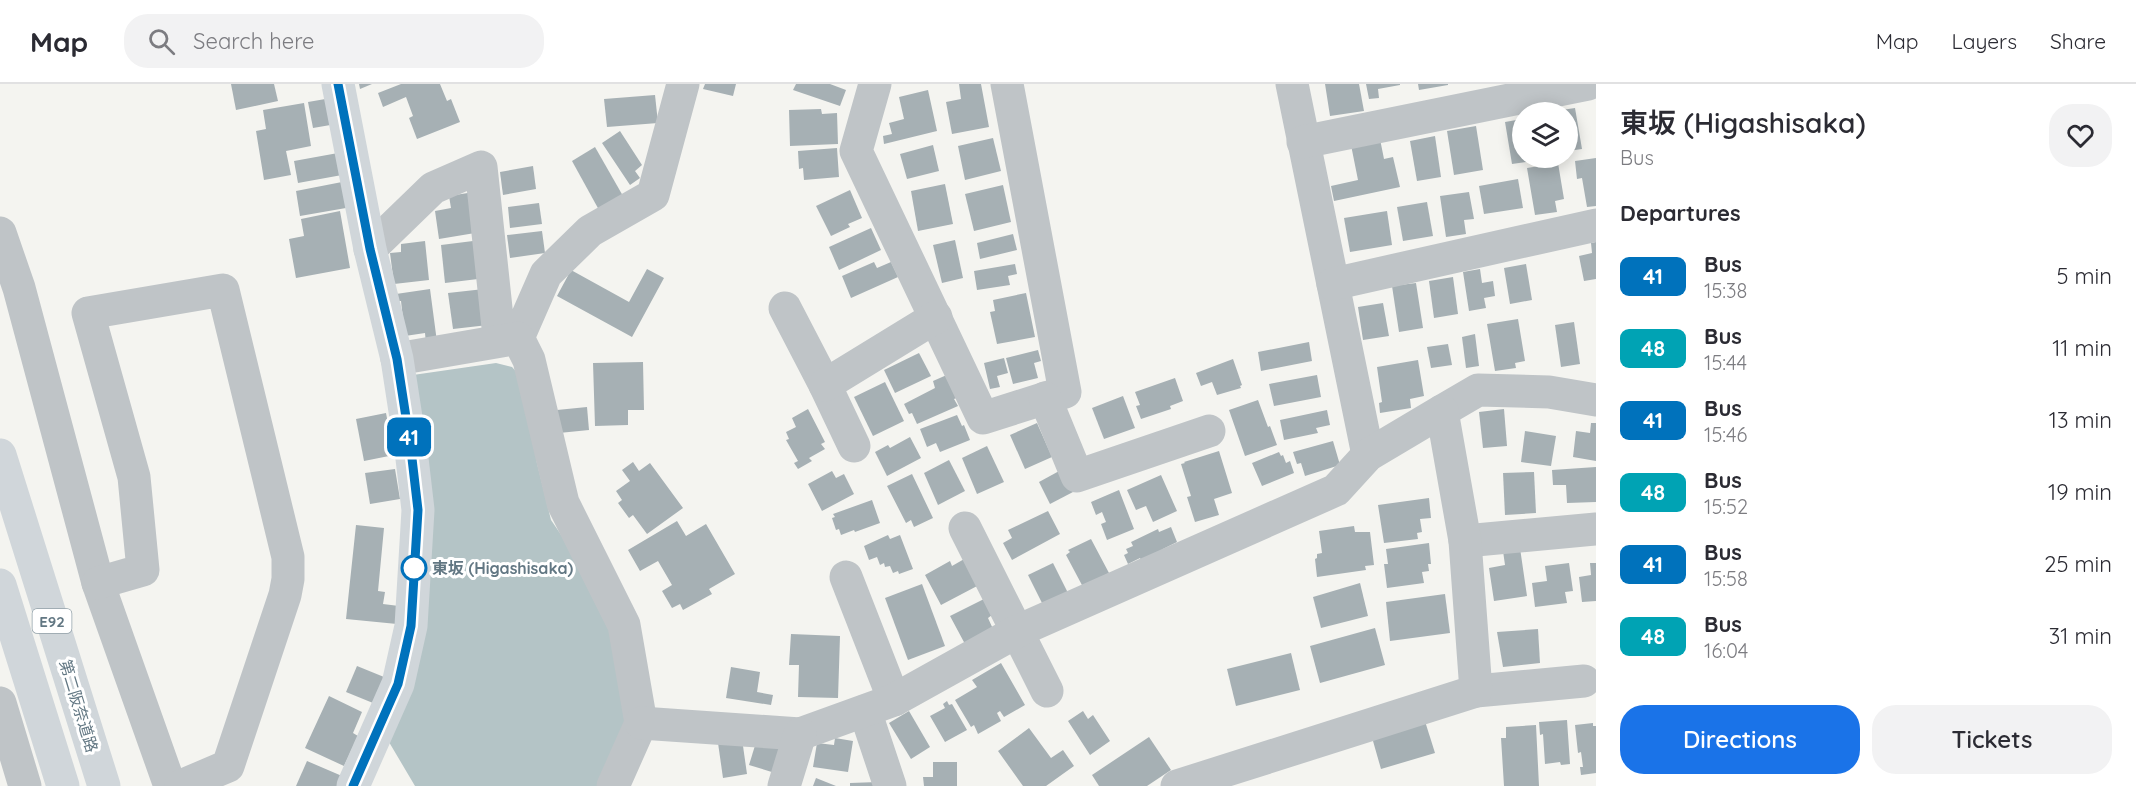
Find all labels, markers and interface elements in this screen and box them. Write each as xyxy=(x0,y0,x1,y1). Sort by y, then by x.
search box xyxy=(124,14,544,68)
text: Map xyxy=(30,24,88,59)
icon: search xyxy=(145,25,178,58)
text: Search here xyxy=(193,27,315,55)
text: Map xyxy=(1876,28,1919,54)
text: Layers xyxy=(1952,28,2017,54)
text: Share xyxy=(2050,28,2106,54)
map controls xyxy=(1512,102,1578,168)
button: layers xyxy=(1512,102,1578,168)
button: heart xyxy=(2049,104,2112,167)
text: 東坂 (Higashisaka) xyxy=(1620,105,1866,140)
text: Bus xyxy=(1620,145,1654,170)
text: Departures xyxy=(1620,199,1741,227)
text: Bus xyxy=(1704,250,1742,278)
text: 5 min xyxy=(2057,262,2112,290)
text: 41 xyxy=(1643,263,1663,289)
text: 15:38 xyxy=(1704,278,1747,303)
text: Bus xyxy=(1704,322,1742,350)
text: 11 min xyxy=(2052,334,2112,362)
text: 48 xyxy=(1641,335,1665,361)
text: 15:44 xyxy=(1704,350,1747,375)
text: Bus xyxy=(1704,394,1742,422)
text: 13 min xyxy=(2049,406,2112,434)
text: 41 xyxy=(1643,407,1663,433)
line badge: 41 xyxy=(382,418,436,456)
text: 15:46 xyxy=(1704,422,1747,447)
text: 41 xyxy=(399,424,419,450)
text: Bus xyxy=(1704,466,1742,494)
text: 19 min xyxy=(2048,478,2112,506)
text: 48 xyxy=(1641,479,1665,505)
text: 15:52 xyxy=(1704,494,1748,519)
text: Bus xyxy=(1704,538,1742,566)
text: 25 min xyxy=(2044,550,2112,578)
text: 41 xyxy=(1643,551,1663,577)
marker: 東坂 (Higashisaka) xyxy=(401,555,427,581)
place label: 東坂 (Higashisaka) xyxy=(432,558,573,578)
text: 15:58 xyxy=(1704,566,1748,591)
road number: E92 xyxy=(32,609,72,633)
text: Bus xyxy=(1704,610,1742,638)
text: 31 min xyxy=(2049,622,2112,650)
text: 48 xyxy=(1641,623,1665,649)
text: 16:04 xyxy=(1704,638,1748,663)
street label: 第二阪奈道路 xyxy=(55,657,103,755)
button: Directions xyxy=(1620,705,1860,774)
button: Tickets xyxy=(1872,705,2112,774)

